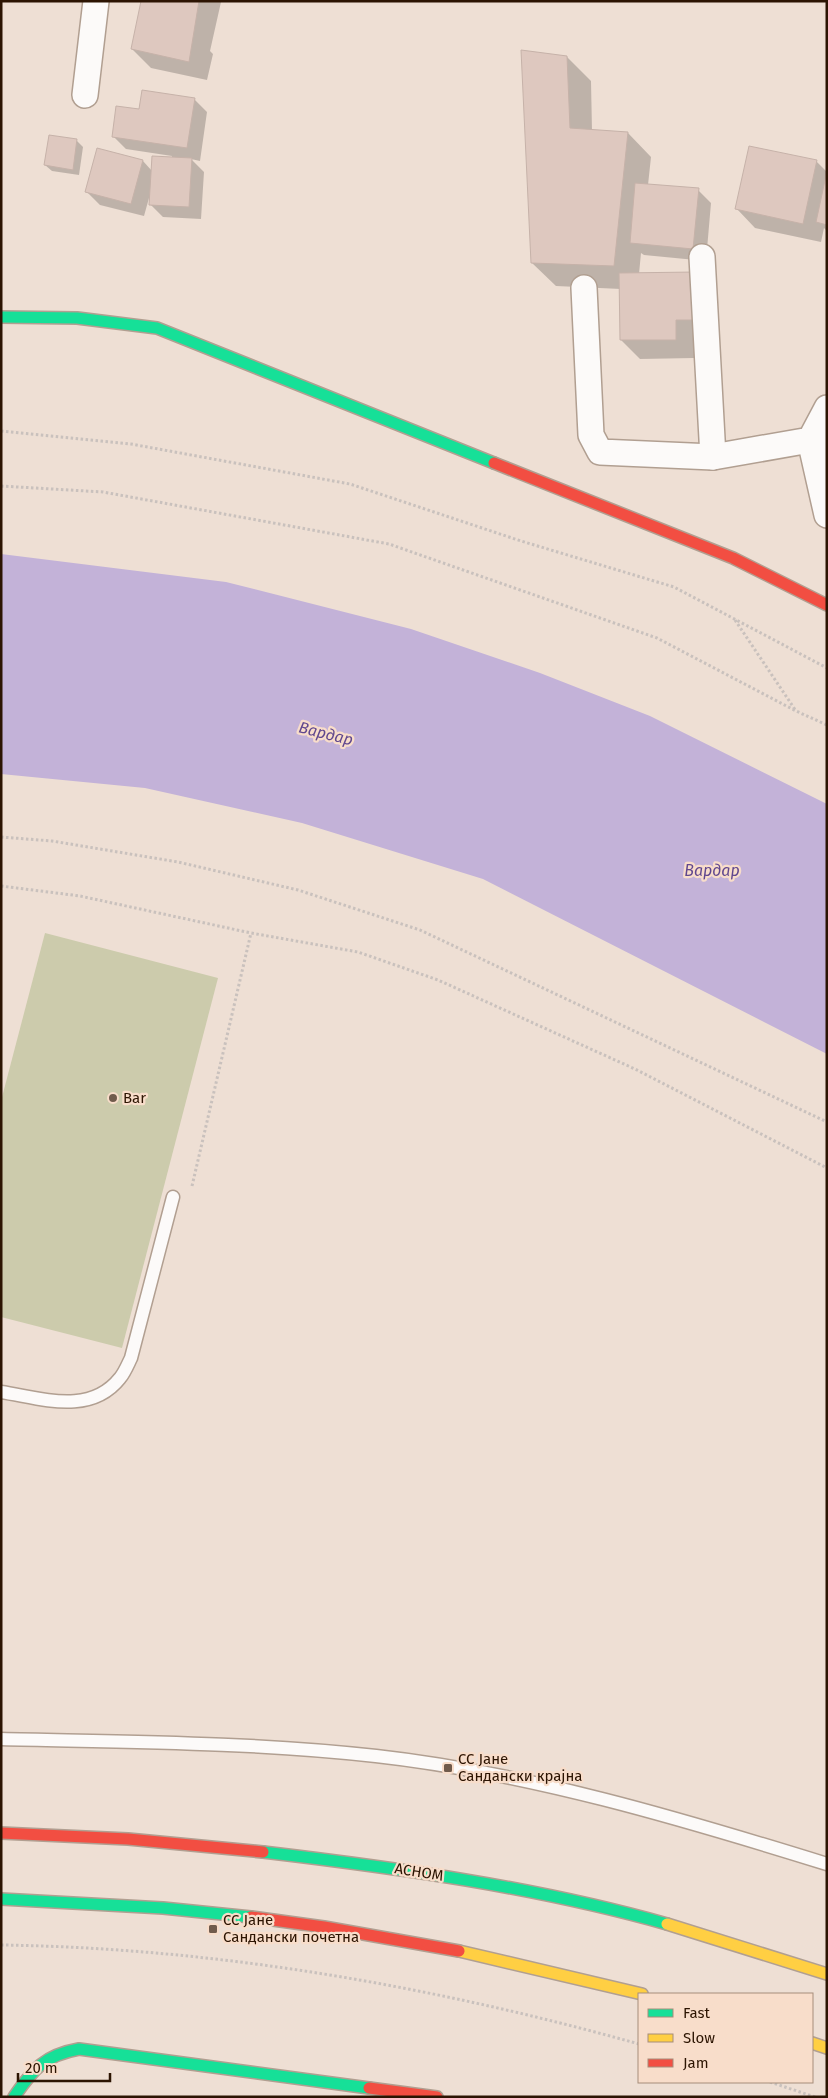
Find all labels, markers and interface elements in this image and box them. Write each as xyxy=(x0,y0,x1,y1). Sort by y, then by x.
water label: Вардар xyxy=(297,718,355,749)
water label: Вардар xyxy=(684,861,740,880)
place label: Bar xyxy=(123,1089,146,1107)
marker: Bar xyxy=(107,1092,119,1104)
place label: СС Јане Сандански крајна xyxy=(458,1750,582,1785)
marker: СС Јане Сандански крајна xyxy=(442,1762,454,1774)
street label: АСНОМ xyxy=(393,1859,445,1885)
place label: СС Јане Сандански почетна xyxy=(223,1911,359,1946)
marker: СС Јане Сандански почетна xyxy=(207,1923,219,1935)
legend xyxy=(638,1993,813,2083)
text: Fast xyxy=(683,2004,710,2022)
text: Slow xyxy=(683,2029,715,2047)
scale bar xyxy=(18,2050,110,2082)
text: Jam xyxy=(683,2054,709,2072)
text: 20 m xyxy=(25,2059,58,2077)

